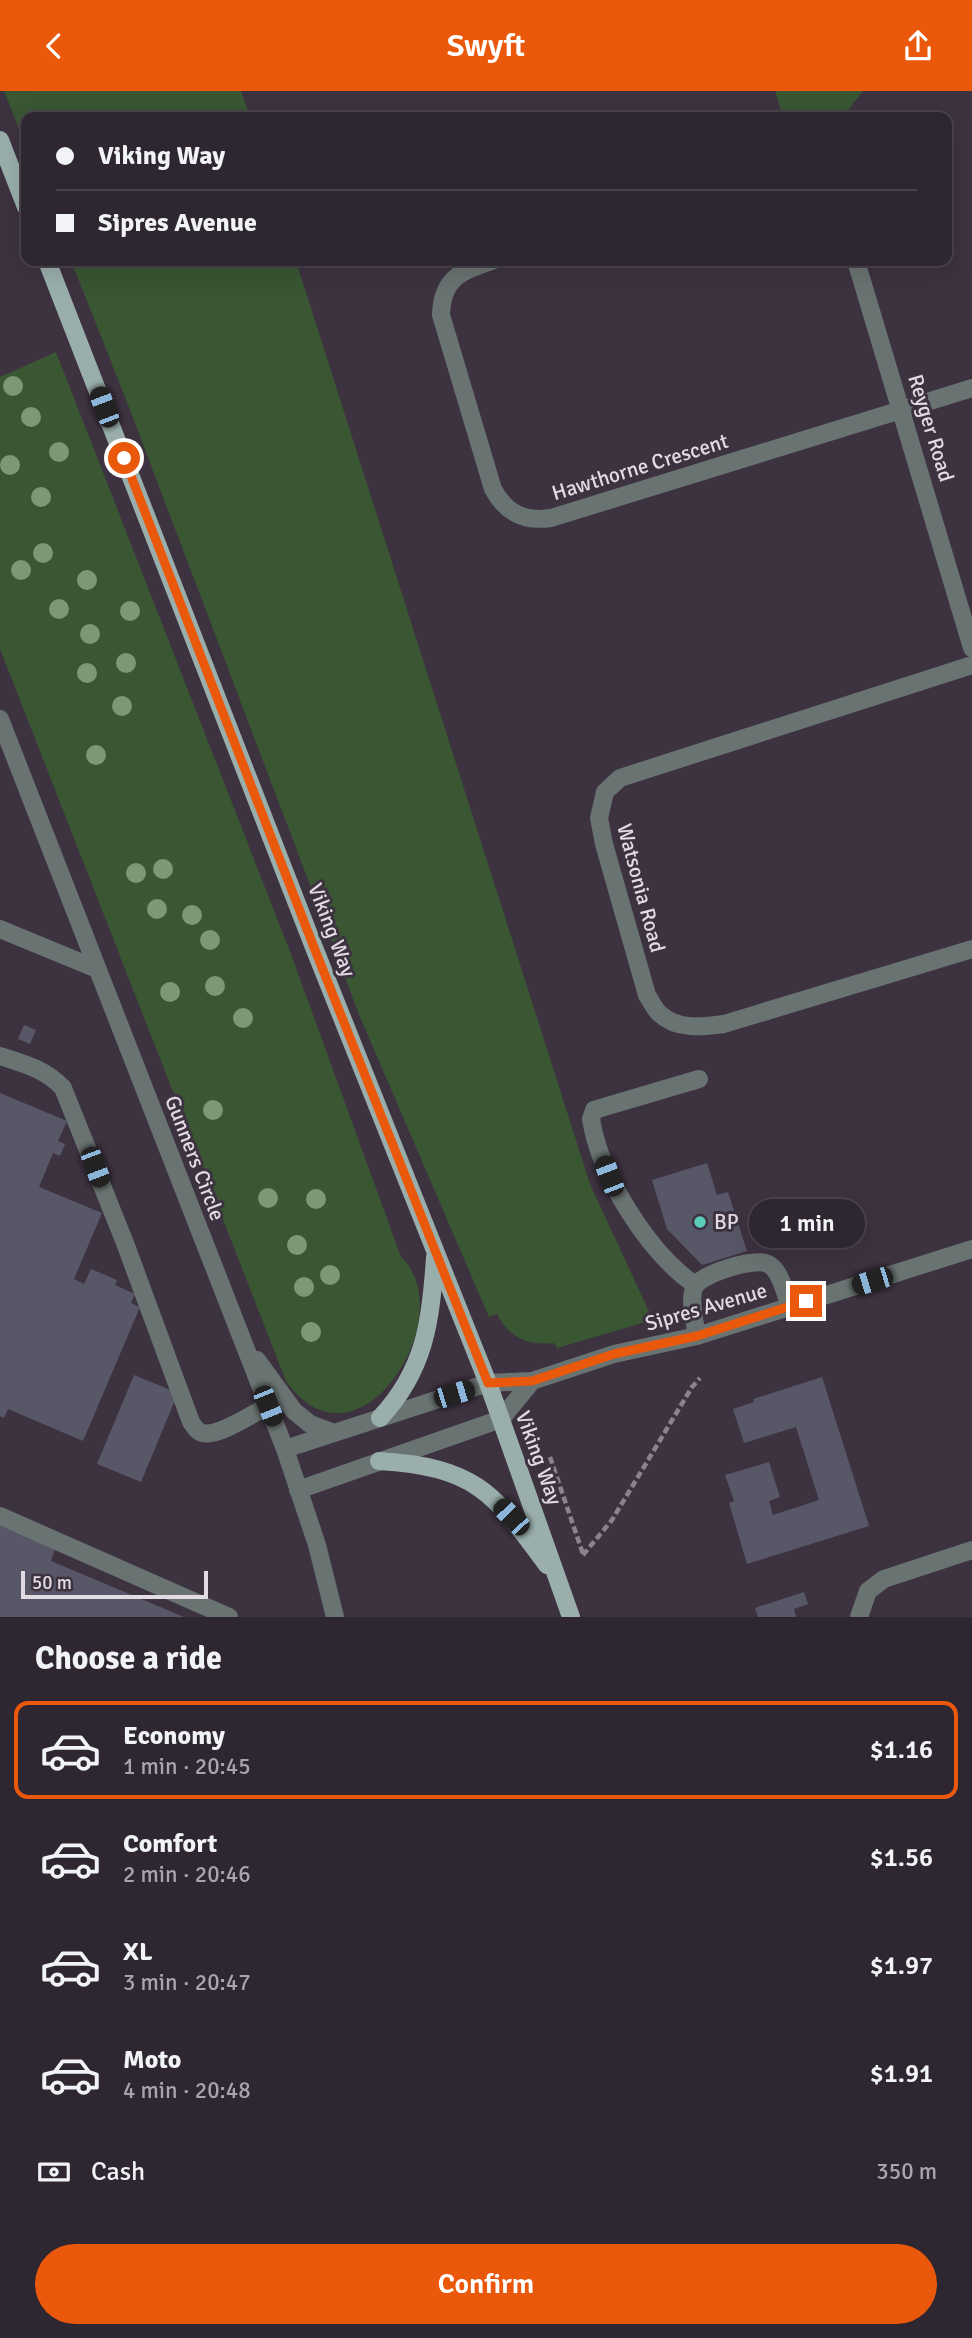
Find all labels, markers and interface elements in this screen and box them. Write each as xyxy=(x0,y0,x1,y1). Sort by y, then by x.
text: Swyft xyxy=(447,26,525,65)
icon: back xyxy=(35,27,73,65)
icon: share xyxy=(899,27,937,65)
text: Viking Way xyxy=(98,140,225,172)
text: Sipres Avenue xyxy=(98,207,257,239)
street label: Reyger Road xyxy=(902,371,960,485)
car xyxy=(87,384,122,430)
street label: Hawthorne Crescent xyxy=(549,428,731,506)
route start xyxy=(108,442,140,474)
street label: Watsonia Road xyxy=(611,821,671,955)
street label: Viking Way xyxy=(302,879,362,981)
street label: Gunners Circle xyxy=(159,1092,231,1224)
car xyxy=(78,1144,113,1190)
car xyxy=(592,1153,627,1199)
callout: 1 min xyxy=(748,1199,864,1249)
place label: BP xyxy=(714,1209,739,1235)
text: 1 min xyxy=(779,1209,835,1238)
marker: BP xyxy=(692,1214,708,1230)
car xyxy=(849,1265,896,1297)
street label: Sipres Avenue xyxy=(642,1277,770,1337)
route end xyxy=(790,1285,822,1317)
car xyxy=(431,1378,478,1410)
car xyxy=(251,1383,286,1429)
street label: Viking Way xyxy=(510,1407,568,1509)
car xyxy=(489,1495,534,1539)
scale bar xyxy=(21,1568,208,1600)
text: 50 m xyxy=(32,1571,72,1595)
text: Choose a ride xyxy=(35,1639,222,1678)
icon: car xyxy=(39,1719,102,1782)
text: Economy xyxy=(123,1720,225,1752)
text: $1.16 xyxy=(870,1734,933,1766)
text: 1 min · 20:45 xyxy=(123,1752,251,1781)
icon: car xyxy=(39,1827,102,1890)
text: Comfort xyxy=(123,1828,217,1860)
text: $1.56 xyxy=(870,1842,933,1874)
text: 2 min · 20:46 xyxy=(123,1860,251,1889)
icon: car xyxy=(39,1935,102,1998)
text: XL xyxy=(123,1936,153,1968)
text: $1.97 xyxy=(870,1950,933,1982)
text: 3 min · 20:47 xyxy=(123,1968,251,1997)
icon: car xyxy=(39,2043,102,2106)
text: Moto xyxy=(123,2044,181,2076)
text: $1.91 xyxy=(870,2058,933,2090)
text: 4 min · 20:48 xyxy=(123,2076,251,2105)
icon: cash xyxy=(35,2153,73,2191)
text: Cash xyxy=(91,2156,145,2188)
text: 350 m xyxy=(876,2157,937,2186)
button: Confirm xyxy=(35,2244,937,2324)

